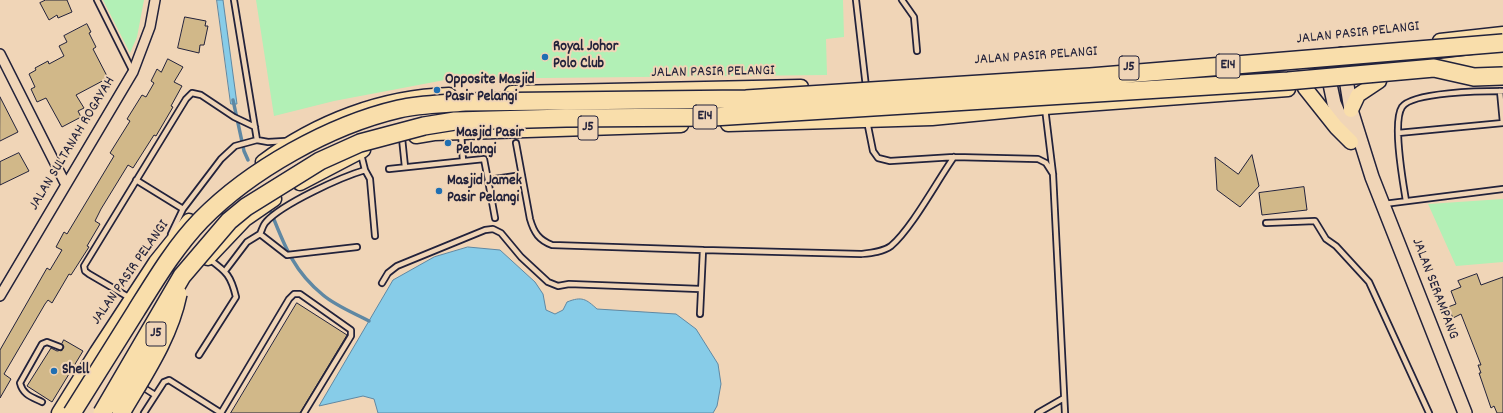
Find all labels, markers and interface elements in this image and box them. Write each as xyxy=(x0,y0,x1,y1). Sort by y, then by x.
street label: JALAN PASIR PELANGI xyxy=(1296,19,1420,49)
place label: Royal Johor Polo Club xyxy=(553,39,618,74)
street label: JALAN PASIR PELANGI xyxy=(974,44,1098,70)
marker: Royal Johor Polo Club xyxy=(540,52,550,62)
road number: E14 xyxy=(1216,54,1240,78)
road number: J5 xyxy=(1119,56,1139,80)
street label: JALAN PASIR PELANGI xyxy=(651,63,775,83)
place label: Opposite Masjid Pasir Pelangi xyxy=(445,72,535,107)
street label: JALAN SULTANAH ROGAYAH xyxy=(26,74,120,214)
marker: Opposite Masjid Pasir Pelangi xyxy=(432,85,442,95)
road number: E14 xyxy=(693,105,717,129)
road number: J5 xyxy=(578,116,598,140)
place label: Masjid Pasir Pelangi xyxy=(456,125,524,160)
marker: Masjid Pasir Pelangi xyxy=(443,138,453,148)
place label: Masjid Jamek Pasir Pelangi xyxy=(447,173,522,208)
marker: Masjid Jamek Pasir Pelangi xyxy=(434,186,444,196)
street label: JALAN PASIR PELANGI xyxy=(88,217,174,329)
street label: JALAN SERAMPANG xyxy=(1407,236,1461,342)
road number: J5 xyxy=(146,322,166,346)
place label: Shell xyxy=(62,362,89,380)
marker: Shell xyxy=(49,366,59,376)

